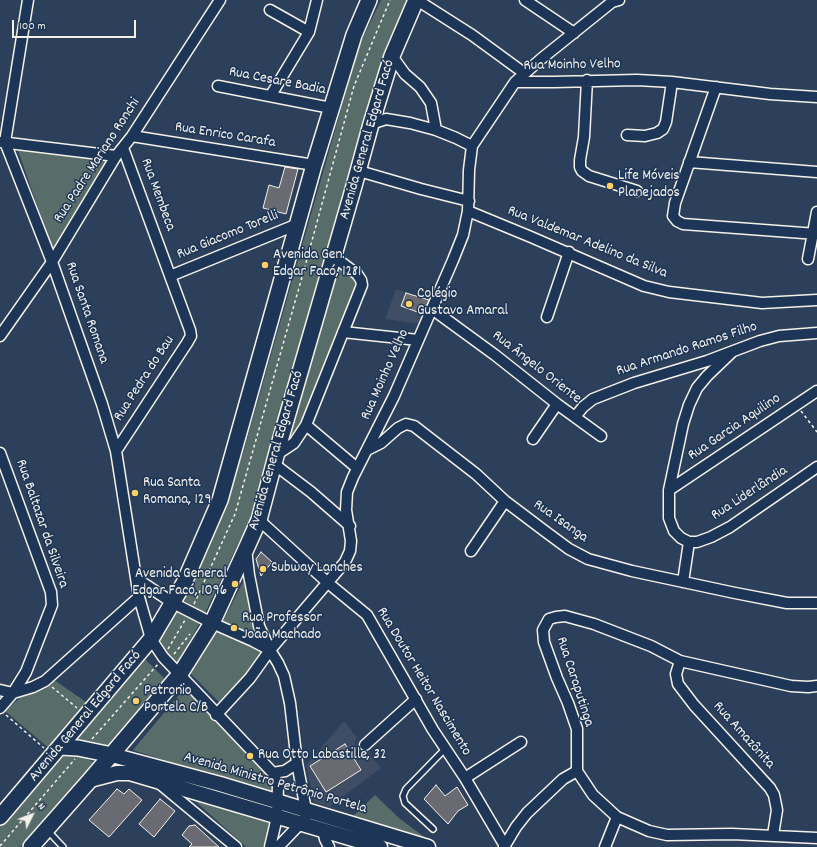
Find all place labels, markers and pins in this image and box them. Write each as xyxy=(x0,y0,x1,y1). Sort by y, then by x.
place label: Life Móveis Planejados xyxy=(618,168,680,203)
marker: Life Móveis Planejados xyxy=(605,181,615,191)
place label: Avenida Gen. Edgar Facó, 1281 xyxy=(273,247,361,282)
marker: Avenida Gen. Edgar Facó, 1281 xyxy=(260,260,270,270)
place label: Colégio Gustavo Amaral xyxy=(417,286,508,321)
marker: Colégio Gustavo Amaral xyxy=(404,299,414,309)
place label: Rua Santa Romana, 129 xyxy=(143,475,211,510)
marker: Rua Santa Romana, 129 xyxy=(130,488,140,498)
place label: Subway Lanches xyxy=(271,560,363,578)
marker: Subway Lanches xyxy=(258,564,268,574)
place label: Avenida General Edgar Facó, 1096 xyxy=(132,566,227,601)
marker: Avenida General Edgar Facó, 1096 xyxy=(230,579,240,589)
place label: Rua Professor João Machado xyxy=(242,610,322,645)
marker: Rua Professor João Machado xyxy=(229,623,239,633)
place label: Petronio Portela C/B xyxy=(144,683,208,718)
marker: Petronio Portela C/B xyxy=(131,696,141,706)
place label: Rua Otto Labastille, 32 xyxy=(258,747,387,765)
marker: Rua Otto Labastille, 32 xyxy=(245,751,255,761)

